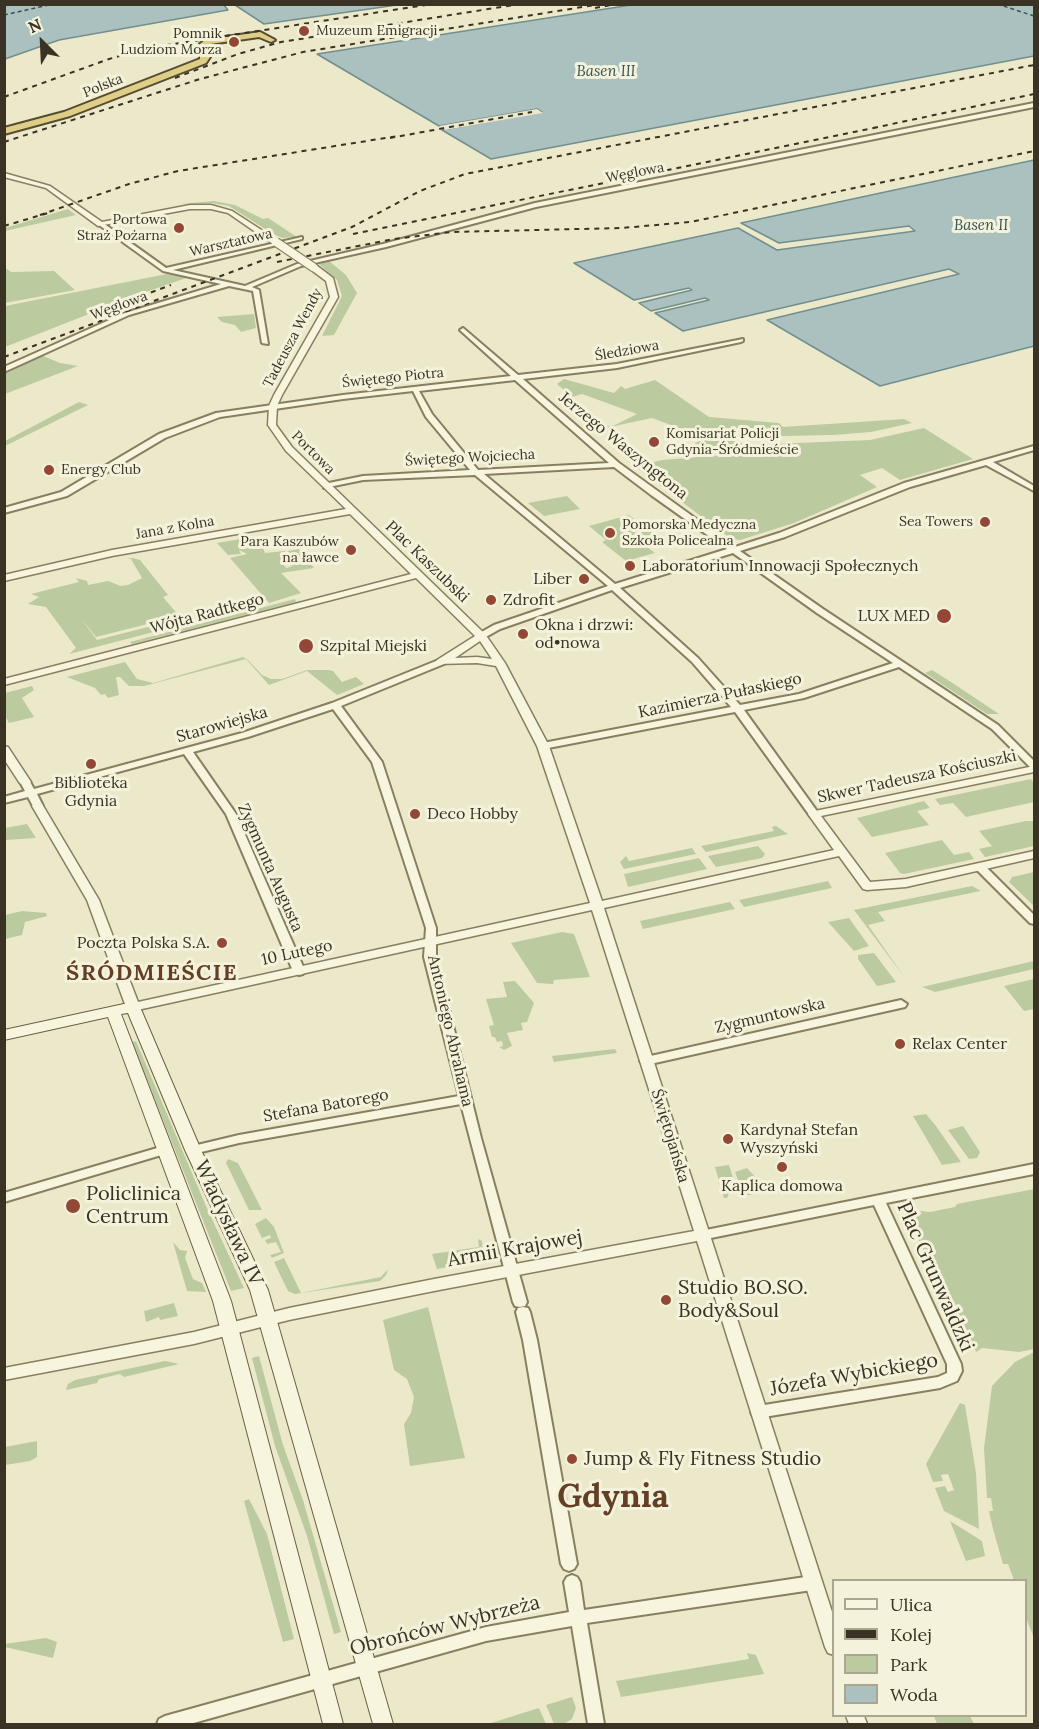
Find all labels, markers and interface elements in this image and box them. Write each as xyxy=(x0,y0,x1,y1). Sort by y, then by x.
north arrow xyxy=(12,12,72,72)
text: N xyxy=(25,14,44,37)
place label: Muzeum Emigracji xyxy=(316,23,438,39)
marker: Muzeum Emigracji xyxy=(297,24,311,38)
place label: Pomnik Ludziom Morza xyxy=(120,26,222,58)
marker: Pomnik Ludziom Morza xyxy=(227,35,241,49)
water label: Basen III xyxy=(576,63,636,81)
street label: Polska xyxy=(81,70,125,102)
street label: Węglowa xyxy=(604,159,666,187)
place label: Portowa Straż Pożarna xyxy=(77,212,167,244)
water label: Basen II xyxy=(954,217,1008,235)
marker: Portowa Straż Pożarna xyxy=(172,221,186,235)
street label: Warsztatowa xyxy=(188,225,274,261)
street label: Tadeusza Wendy xyxy=(260,286,326,390)
street label: Węglowa xyxy=(88,288,150,324)
street label: Śledziowa xyxy=(593,337,661,365)
street label: Świętego Piotra xyxy=(341,364,445,392)
street label: Jerzego Waszyngtona xyxy=(555,388,691,504)
place label: Komisariat Policji Gdynia-Śródmieście xyxy=(666,426,799,458)
street label: Portowa xyxy=(288,428,338,478)
marker: Komisariat Policji Gdynia-Śródmieście xyxy=(647,435,661,449)
street label: Świętego Wojciecha xyxy=(405,446,535,470)
place label: Energy Club xyxy=(61,462,141,478)
marker: Energy Club xyxy=(42,463,56,477)
street label: Jana z Kolna xyxy=(134,513,216,543)
place label: Sea Towers xyxy=(899,514,973,530)
marker: Sea Towers xyxy=(978,515,992,529)
street label: Plac Kaszubski xyxy=(381,517,473,607)
place label: Pomorska Medyczna Szkoła Policealna xyxy=(622,517,756,550)
marker: Pomorska Medyczna Szkoła Policealna xyxy=(603,526,617,540)
place label: Para Kaszubów na ławce xyxy=(240,534,339,566)
marker: Para Kaszubów na ławce xyxy=(344,543,358,557)
place label: Laboratorium Innowacji Społecznych xyxy=(642,556,919,576)
marker: Laboratorium Innowacji Społecznych xyxy=(623,559,637,573)
place label: Liber xyxy=(533,569,572,589)
marker: Liber xyxy=(577,572,591,586)
street label: Wójta Radtkego xyxy=(148,590,266,638)
place label: Zdrofit xyxy=(503,590,555,610)
marker: Zdrofit xyxy=(484,593,498,607)
place label: LUX MED xyxy=(858,606,930,626)
marker: LUX MED xyxy=(935,607,953,625)
place label: Okna i drzwi: od•nowa xyxy=(535,615,633,653)
marker: Okna i drzwi: od•nowa xyxy=(516,627,530,641)
place label: Szpital Miejski xyxy=(320,636,427,656)
marker: Szpital Miejski xyxy=(297,637,315,655)
street label: Kazimierza Pułaskiego xyxy=(637,669,803,723)
street label: Starowiejska xyxy=(174,703,270,747)
street label: Skwer Tadeusza Kościuszki xyxy=(816,747,1018,807)
marker: Biblioteka Gdynia xyxy=(84,757,98,771)
place label: Biblioteka Gdynia xyxy=(54,773,128,811)
street label: Zygmunta Augusta xyxy=(233,801,307,935)
place label: Deco Hobby xyxy=(427,804,518,824)
marker: Deco Hobby xyxy=(408,807,422,821)
place label: Poczta Polska S.A. xyxy=(77,933,210,953)
marker: Poczta Polska S.A. xyxy=(215,936,229,950)
street label: 10 Lutego xyxy=(260,936,334,970)
street label: Antoniego Abrahama xyxy=(423,953,477,1109)
district label: ŚRÓDMIEŚCIE xyxy=(66,961,238,987)
street label: Zygmuntowska xyxy=(713,994,827,1038)
place label: Relax Center xyxy=(912,1034,1007,1054)
marker: Relax Center xyxy=(893,1037,907,1051)
street label: Stefana Batorego xyxy=(262,1086,390,1126)
street label: Świętojańska xyxy=(647,1087,693,1185)
place label: Kardynał Stefan Wyszyński xyxy=(740,1120,858,1158)
marker: Kardynał Stefan Wyszyński xyxy=(721,1132,735,1146)
street label: Władysława IV xyxy=(188,1156,268,1290)
marker: Kaplica domowa xyxy=(775,1160,789,1174)
place label: Kaplica domowa xyxy=(721,1176,843,1196)
place label: Policlinica Centrum xyxy=(86,1182,181,1229)
marker: Policlinica Centrum xyxy=(64,1197,82,1215)
street label: Plac Grunwaldzki xyxy=(891,1198,979,1356)
street label: Armii Krajowej xyxy=(446,1225,584,1273)
place label: Studio BO.SO. Body&Soul xyxy=(678,1276,808,1323)
marker: Studio BO.SO. Body&Soul xyxy=(659,1293,673,1307)
street label: Józefa Wybickiego xyxy=(768,1348,940,1402)
place label: Jump & Fly Fitness Studio xyxy=(584,1447,821,1471)
marker: Jump & Fly Fitness Studio xyxy=(565,1452,579,1466)
district label: Gdynia xyxy=(557,1478,669,1518)
legend xyxy=(832,1579,1027,1717)
street label: Obrońców Wybrzeża xyxy=(348,1591,542,1661)
text: Ulica xyxy=(890,1593,932,1616)
text: Kolej xyxy=(890,1623,932,1646)
text: Park xyxy=(890,1653,927,1676)
text: Woda xyxy=(890,1683,938,1706)

